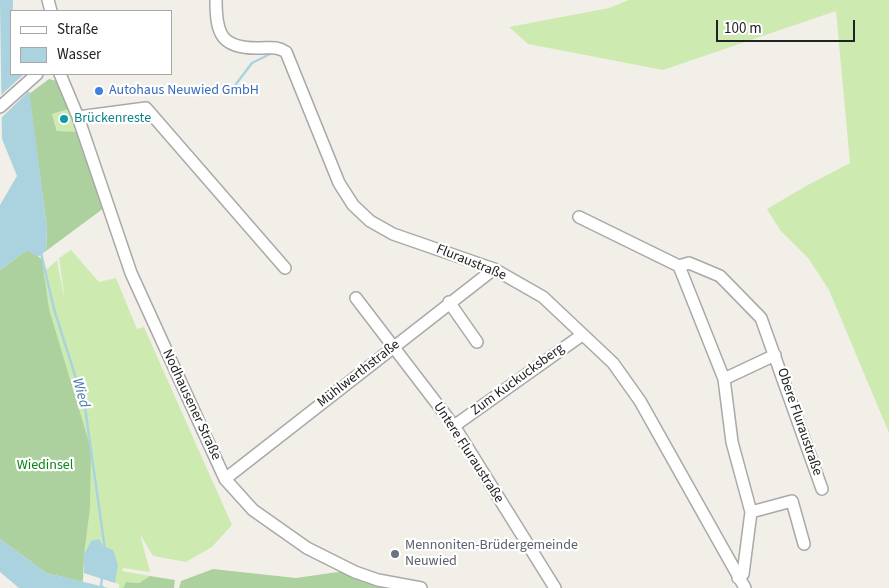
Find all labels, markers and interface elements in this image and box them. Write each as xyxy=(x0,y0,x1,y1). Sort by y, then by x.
legend xyxy=(10,10,172,75)
scale bar xyxy=(719,10,858,42)
text: 100 m xyxy=(724,18,762,39)
text: Straße xyxy=(57,19,98,40)
text: Wasser xyxy=(57,44,101,65)
place label: Autohaus Neuwied GmbH xyxy=(109,83,259,99)
marker: Autohaus Neuwied GmbH xyxy=(93,85,105,97)
place label: Brückenreste xyxy=(74,111,151,127)
marker: Brückenreste xyxy=(58,113,70,125)
street label: Fluraustraße xyxy=(433,241,509,285)
street label: Mühlwerthstraße xyxy=(314,337,404,411)
street label: Zum Kuckucksberg xyxy=(468,341,568,419)
street label: Nodhausener Straße xyxy=(158,347,224,463)
street label: Obere Fluraustraße xyxy=(773,366,825,478)
water label: Wied xyxy=(67,376,93,410)
street label: Untere Fluraustraße xyxy=(429,399,507,507)
park label: Wiedinsel xyxy=(17,458,73,474)
place label: Mennoniten-Brüdergemeinde Neuwied xyxy=(405,538,578,570)
marker: Mennoniten-Brüdergemeinde Neuwied xyxy=(389,548,401,560)

